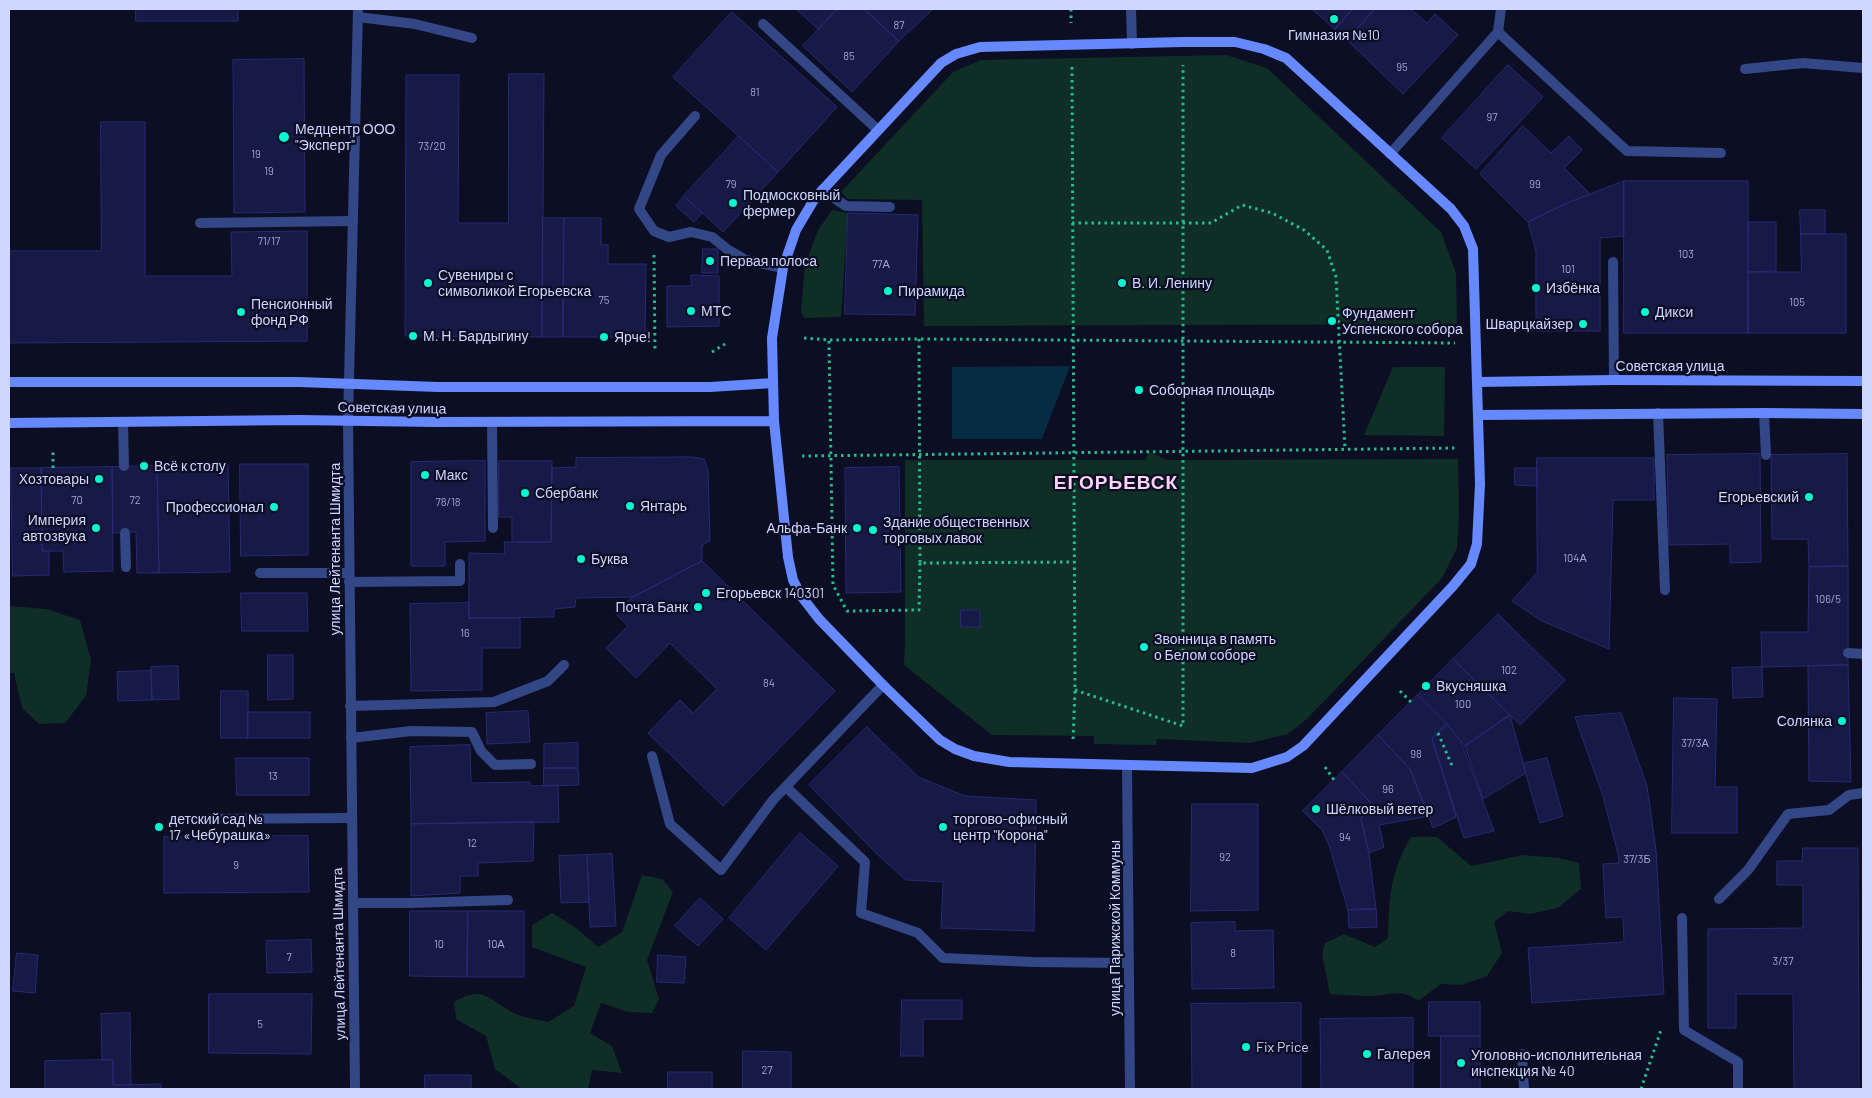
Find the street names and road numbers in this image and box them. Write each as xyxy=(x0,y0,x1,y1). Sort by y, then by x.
street label: Советская улица xyxy=(1616,358,1724,374)
street label: Советская улица xyxy=(337,399,447,417)
street label: улица Лейтенанта Шмидта xyxy=(327,463,343,635)
street label: улица Парижской Коммуны xyxy=(1107,840,1123,1016)
street label: улица Лейтенанта Шмидта xyxy=(329,868,349,1040)

